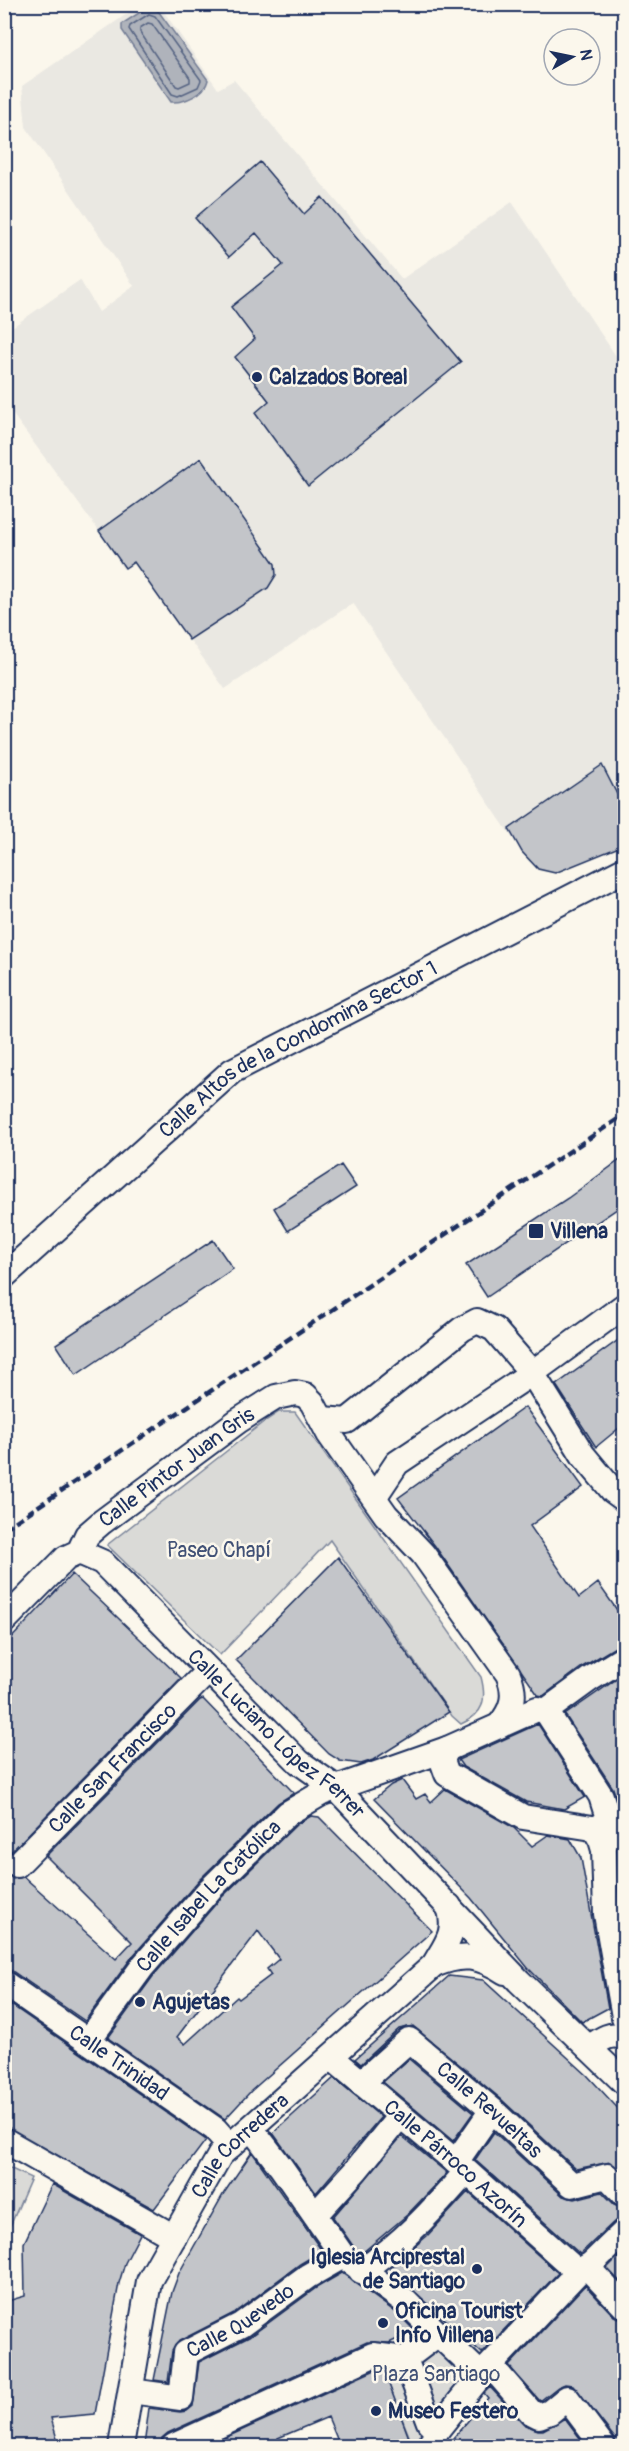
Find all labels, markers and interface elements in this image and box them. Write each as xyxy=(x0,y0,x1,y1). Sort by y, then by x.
north arrow xyxy=(542,27,602,87)
text: N xyxy=(575,48,597,62)
place label: Calzados Boreal xyxy=(269,364,408,391)
marker: Calzados Boreal xyxy=(250,370,264,384)
street label: Calle Altos de la Condomina Sector 1 xyxy=(153,955,442,1144)
place label: Villena xyxy=(550,1218,608,1245)
marker: Villena xyxy=(527,1222,545,1240)
street label: Calle Pintor Juan Gris xyxy=(94,1401,260,1534)
park label: Paseo Chapí xyxy=(167,1537,271,1564)
street label: Calle Luciano López Ferrer xyxy=(181,1643,371,1825)
street label: Calle San Francisco xyxy=(43,1698,183,1839)
street label: Calle Isabel La Católica xyxy=(130,1814,287,1978)
place label: Agujetas xyxy=(152,1989,230,2016)
marker: Agujetas xyxy=(133,1995,147,2009)
street label: Calle Trinidad xyxy=(64,2019,174,2107)
street label: Calle Revueltas xyxy=(431,2056,548,2165)
street label: Calle Corredera xyxy=(185,2087,295,2203)
street label: Calle Párroco Azorín xyxy=(378,2094,533,2234)
place label: Iglesia Arciprestal de Santiago xyxy=(310,2244,466,2295)
marker: Iglesia Arciprestal de Santiago xyxy=(470,2262,484,2276)
street label: Calle Quevedo xyxy=(182,2277,300,2365)
place label: Oficina Tourist Info Villena xyxy=(395,2298,523,2349)
marker: Oficina Tourist Info Villena xyxy=(376,2316,390,2330)
park label: Plaza Santiago xyxy=(372,2361,500,2388)
place label: Museo Festero xyxy=(388,2398,519,2425)
marker: Museo Festero xyxy=(369,2404,383,2418)

